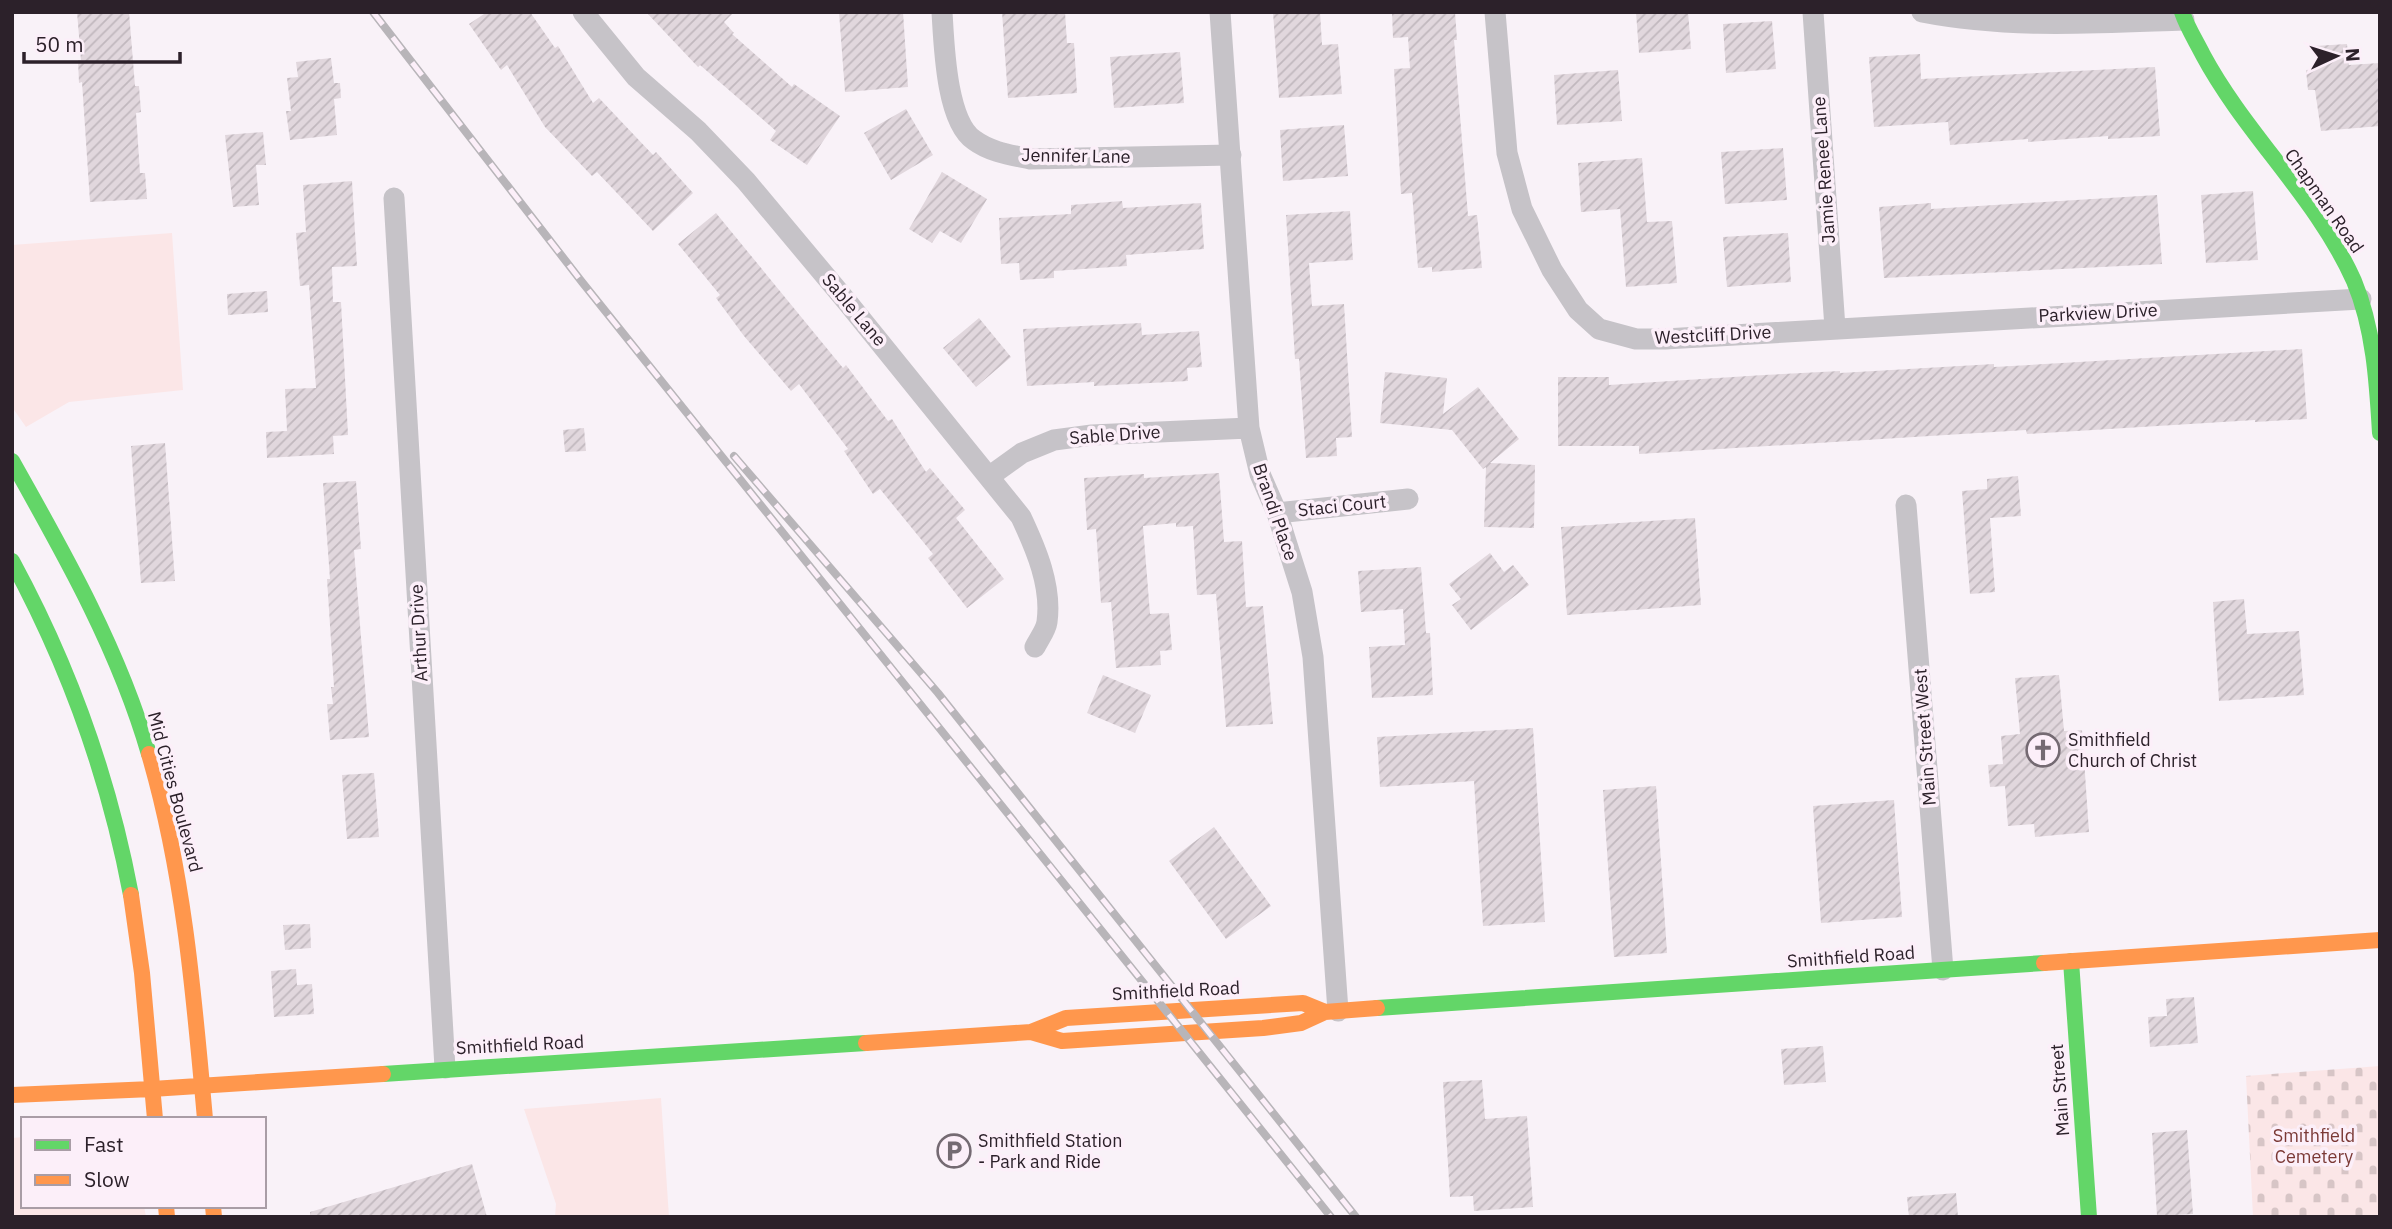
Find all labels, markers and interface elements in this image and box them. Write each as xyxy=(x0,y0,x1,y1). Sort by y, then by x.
scale bar xyxy=(24,21,180,65)
north arrow xyxy=(2301,21,2371,91)
text: 50 m xyxy=(35,30,84,58)
text: N xyxy=(2341,47,2365,63)
street label: Jamie Renee Lane xyxy=(1807,96,1840,244)
street label: Jennifer Lane xyxy=(1021,143,1131,168)
street label: Chapman Road xyxy=(2280,144,2369,258)
street label: Sable Lane xyxy=(817,268,892,351)
street label: Parkview Drive xyxy=(2038,298,2158,327)
street label: Westcliff Drive xyxy=(1654,320,1772,349)
street label: Sable Drive xyxy=(1069,420,1161,449)
street label: Brandi Place xyxy=(1248,460,1303,564)
street label: Staci Court xyxy=(1297,489,1387,522)
street label: Arthur Drive xyxy=(404,584,433,682)
street label: Main Street West xyxy=(1908,668,1941,806)
street label: Mid Cities Boulevard xyxy=(143,709,208,875)
place label: Smithfield Church of Christ xyxy=(2068,728,2197,772)
church icon: Smithfield Church of Christ xyxy=(2024,731,2062,769)
street label: Smithfield Road xyxy=(1786,941,1916,972)
street label: Smithfield Road xyxy=(1111,976,1241,1005)
street label: Smithfield Road xyxy=(455,1030,585,1059)
street label: Main Street xyxy=(2045,1043,2074,1137)
legend xyxy=(21,1117,266,1208)
park label: Smithfield Cemetery xyxy=(2273,1124,2355,1168)
place label: Smithfield Station - Park and Ride xyxy=(978,1129,1122,1173)
text: Fast xyxy=(84,1130,124,1158)
parking icon: Smithfield Station - Park and Ride xyxy=(935,1132,973,1170)
text: Slow xyxy=(84,1165,130,1193)

